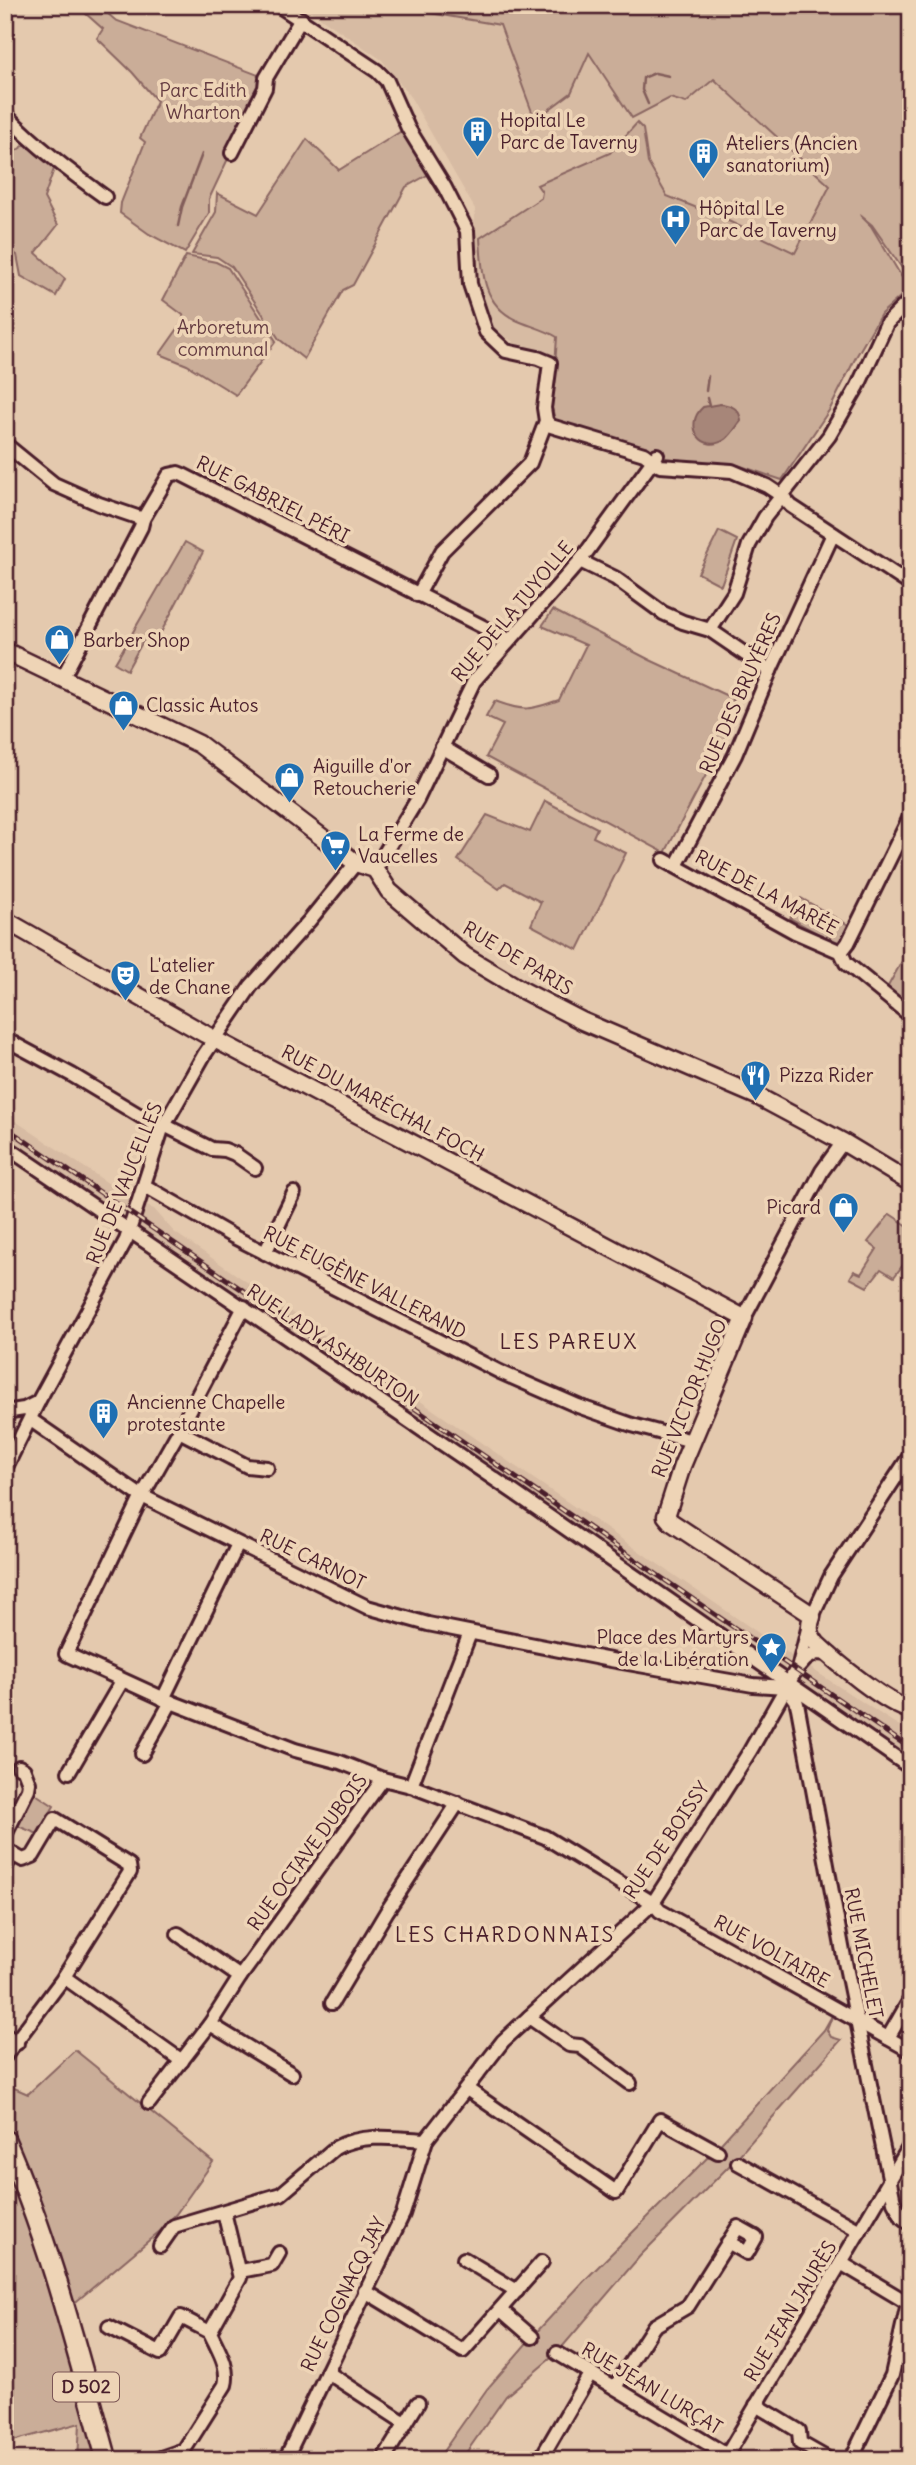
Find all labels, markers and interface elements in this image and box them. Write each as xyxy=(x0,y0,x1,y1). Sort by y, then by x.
park label: Parc Edith Wharton xyxy=(159,78,247,124)
place label: Hopital Le Parc de Taverny xyxy=(500,108,638,154)
building icon: Hopital Le Parc de Taverny xyxy=(460,114,494,158)
place label: Ateliers (Ancien sanatorium) xyxy=(726,131,858,177)
building icon: Ateliers (Ancien sanatorium) xyxy=(686,137,720,181)
place label: Hôpital Le Parc de Taverny xyxy=(699,196,837,242)
hospital icon: Hôpital Le Parc de Taverny xyxy=(659,202,693,246)
park label: Arboretum communal xyxy=(177,315,269,361)
street label: RUE GABRIEL PÉRI xyxy=(192,450,354,548)
street label: RUE DE LA TUYOLLE xyxy=(446,536,578,686)
street label: RUE DES BRUYÈRES xyxy=(694,609,786,777)
shop icon: Barber Shop xyxy=(43,623,77,667)
place label: Barber Shop xyxy=(83,628,190,652)
shop icon: Classic Autos xyxy=(106,688,140,732)
place label: Classic Autos xyxy=(146,693,258,717)
place label: Aiguille d'or Retoucherie xyxy=(313,754,416,800)
shop icon: Aiguille d'or Retoucherie xyxy=(273,760,307,804)
place label: La Ferme de Vaucelles xyxy=(358,822,464,868)
supermarket icon: La Ferme de Vaucelles xyxy=(318,828,352,872)
street label: RUE DE LA MARÉE xyxy=(691,844,843,940)
street label: RUE DE PARIS xyxy=(459,916,577,1000)
place label: L'atelier de Chane xyxy=(149,953,230,999)
theatre icon: L'atelier de Chane xyxy=(109,959,143,1003)
street label: RUE DU MARÉCHAL FOCH xyxy=(277,1039,489,1167)
restaurant icon: Pizza Rider xyxy=(739,1058,773,1102)
place label: Pizza Rider xyxy=(779,1063,874,1087)
street label: RUE DE VAUCELLES xyxy=(81,1099,167,1267)
shop icon: Picard xyxy=(827,1190,861,1234)
place label: Picard xyxy=(766,1195,821,1219)
street label: RUE EUGÈNE VALLERAND xyxy=(259,1220,471,1344)
street label: RUE LADY ASHBURTON xyxy=(242,1279,424,1411)
street label: RUE VICTOR HUGO xyxy=(646,1315,732,1481)
district label: LES PAREUX xyxy=(500,1328,638,1355)
place label: Ancienne Chapelle protestante xyxy=(127,1390,285,1436)
building icon: Ancienne Chapelle protestante xyxy=(87,1396,121,1440)
street label: RUE CARNOT xyxy=(256,1523,370,1595)
place label: Place des Martyrs de la Libération xyxy=(597,1625,749,1671)
place icon: Place des Martyrs de la Libération xyxy=(755,1631,789,1675)
street label: RUE OCTAVE DUBOIS xyxy=(242,1769,372,1935)
street label: RUE DE BOISSY xyxy=(618,1776,714,1903)
street label: RUE MICHELET xyxy=(840,1886,888,2020)
street label: RUE VOLTAIRE xyxy=(710,1909,834,1993)
district label: LES CHARDONNAIS xyxy=(395,1921,615,1948)
street label: RUE COGNACQ JAY xyxy=(295,2212,391,2375)
street label: RUE JEAN JAURÈS xyxy=(738,2236,842,2386)
street label: RUE JEAN LURÇAT xyxy=(577,2337,727,2439)
road number: D 502 xyxy=(53,2372,119,2402)

